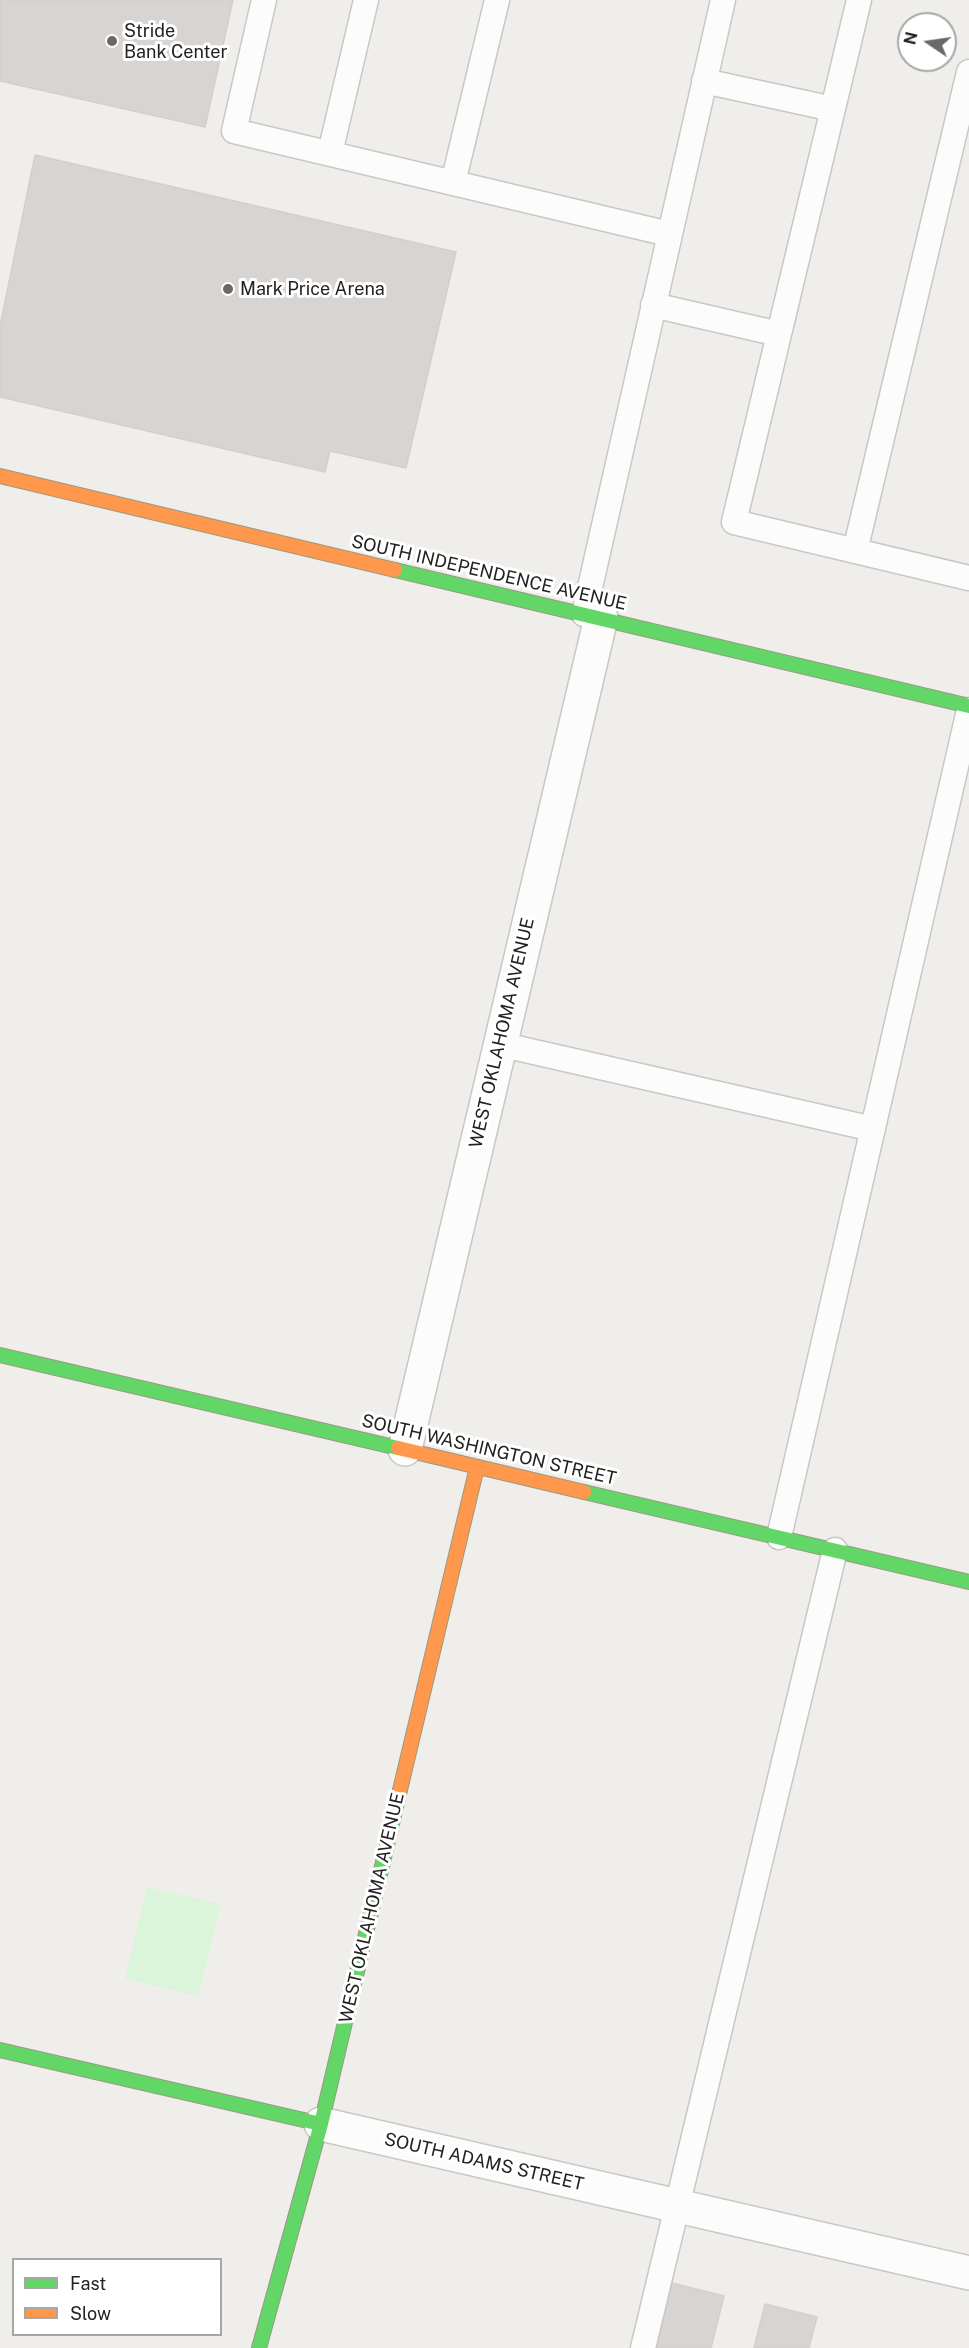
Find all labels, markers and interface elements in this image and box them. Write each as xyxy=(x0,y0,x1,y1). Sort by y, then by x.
north arrow xyxy=(897,12,957,72)
place label: Stride Bank Center xyxy=(124,20,227,63)
text: N xyxy=(900,30,922,47)
marker: Stride Bank Center xyxy=(105,34,119,48)
place label: Mark Price Arena xyxy=(240,278,385,300)
marker: Mark Price Arena xyxy=(221,282,235,296)
street label: SOUTH INDEPENDENCE AVENUE xyxy=(349,531,629,615)
street label: WEST OKLAHOMA AVENUE xyxy=(465,916,539,1150)
street label: SOUTH WASHINGTON STREET xyxy=(360,1410,618,1490)
street label: WEST OKLAHOMA AVENUE xyxy=(335,1791,409,2025)
street label: SOUTH ADAMS STREET xyxy=(382,2129,586,2195)
legend xyxy=(12,2258,222,2336)
text: Fast xyxy=(70,2273,106,2294)
text: Slow xyxy=(70,2303,111,2324)

